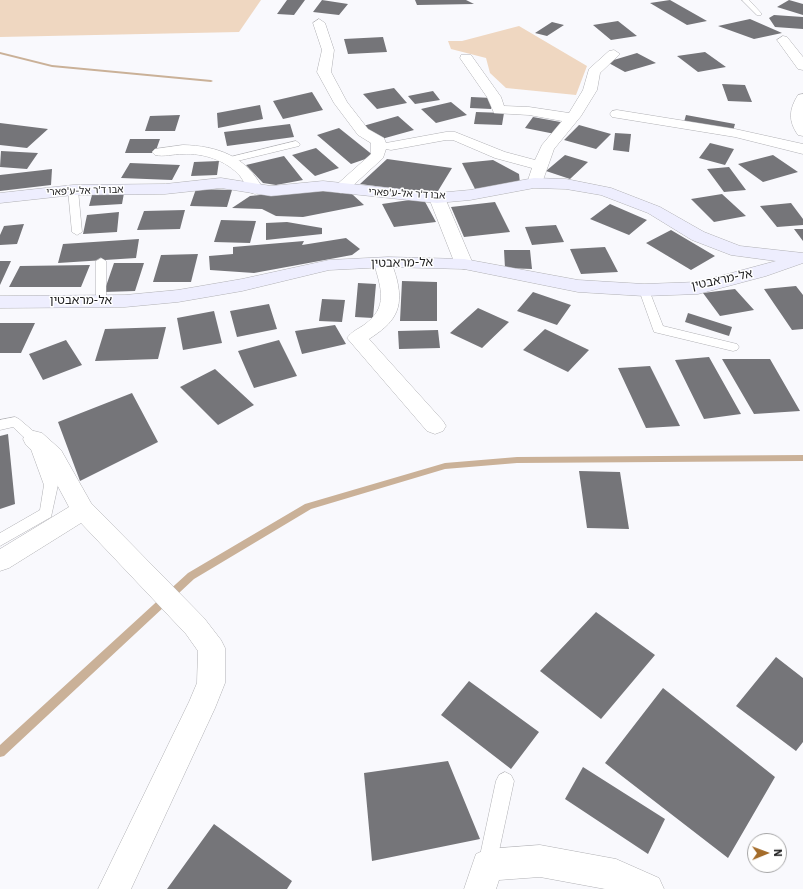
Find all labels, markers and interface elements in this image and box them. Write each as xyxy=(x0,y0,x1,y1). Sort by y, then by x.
street label: אבו ד'ר אל-ע'פארי xyxy=(46,184,124,198)
street label: אבו ד'ר אל-ע'פארי xyxy=(368,186,446,202)
street label: אל-מראבטין xyxy=(371,255,433,271)
street label: אל-מראבטין xyxy=(690,266,754,294)
street label: אל-מראבטין xyxy=(50,294,112,308)
north arrow xyxy=(747,833,787,873)
text: N xyxy=(771,849,785,857)

